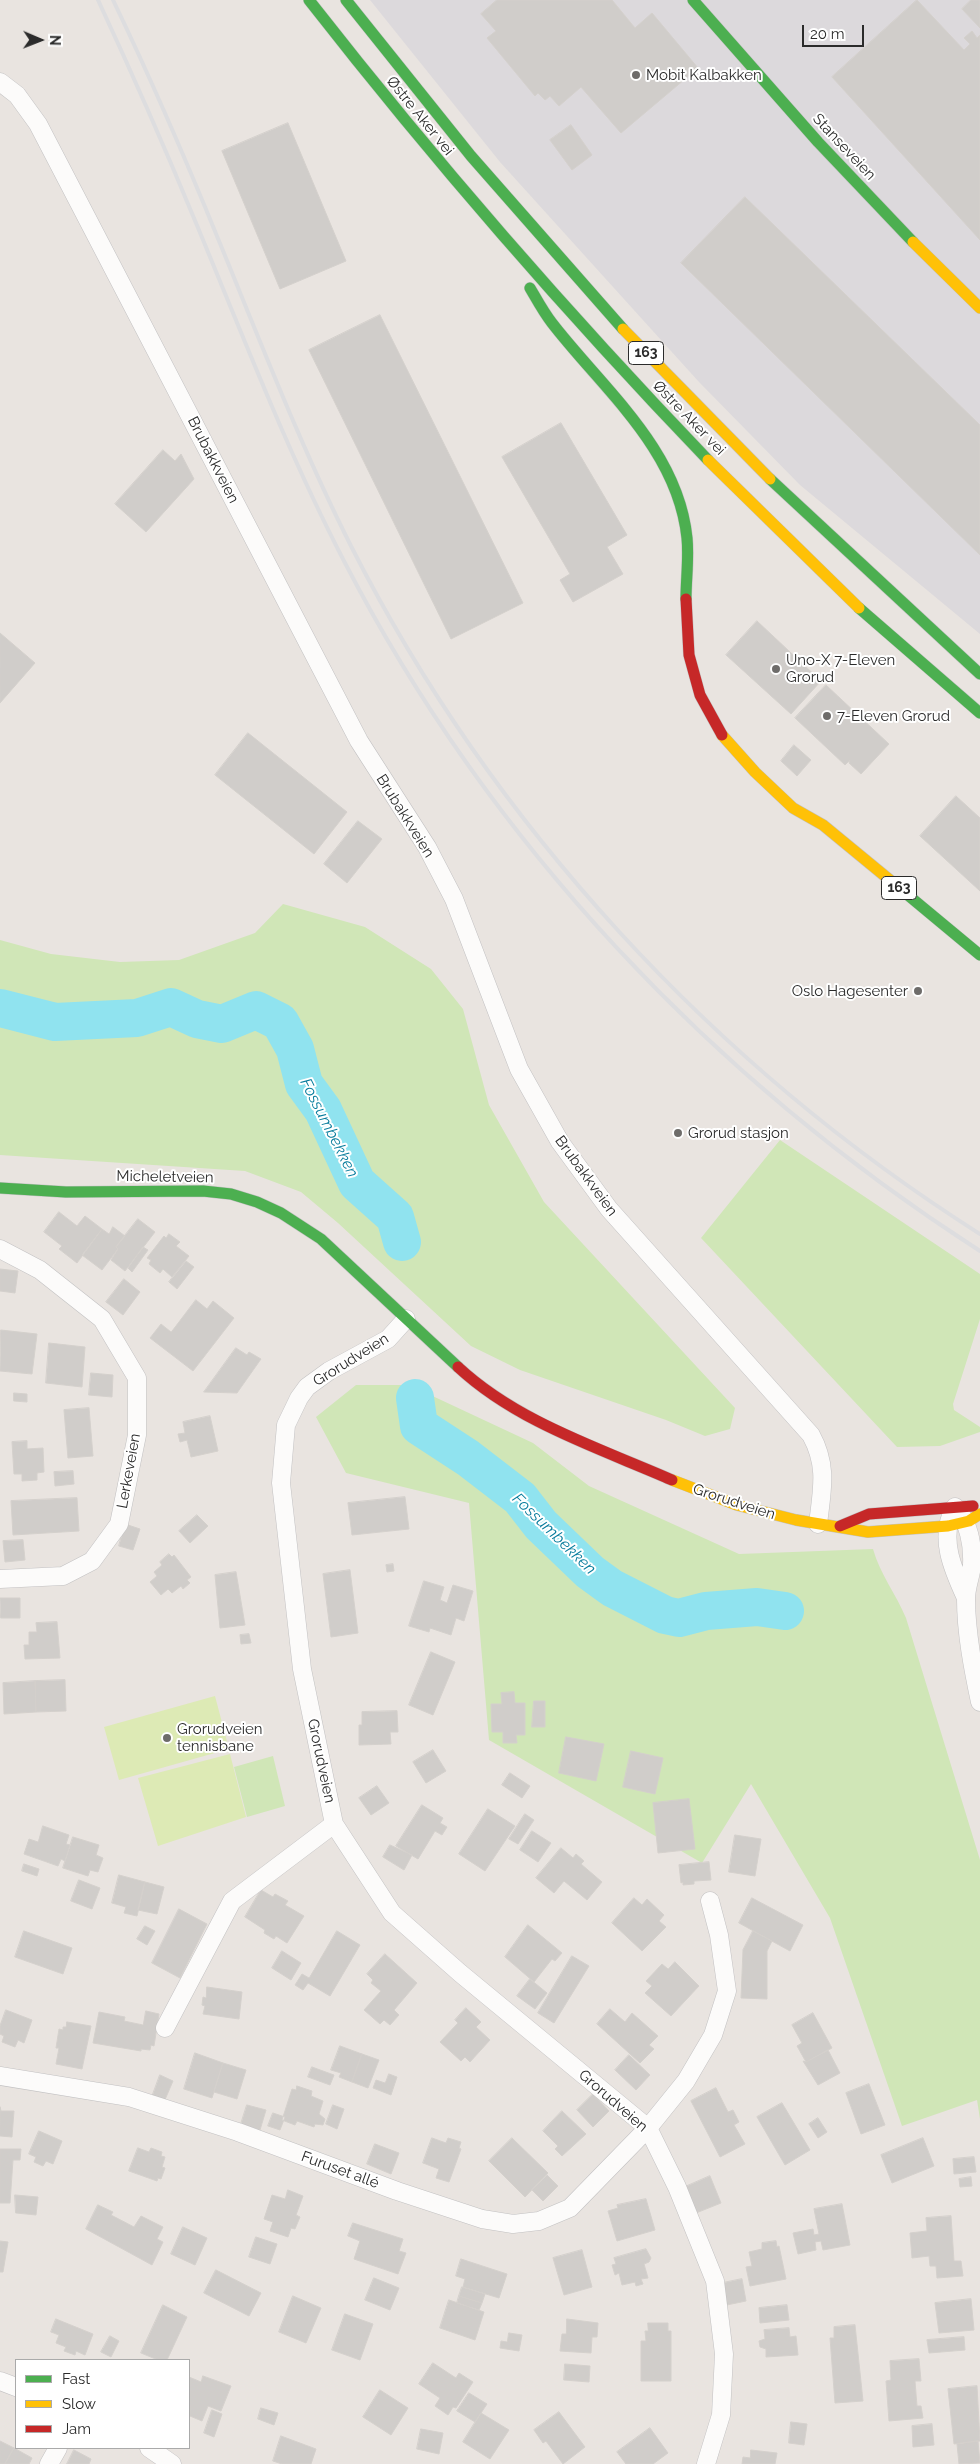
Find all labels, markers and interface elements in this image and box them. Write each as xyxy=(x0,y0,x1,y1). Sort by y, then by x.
north arrow xyxy=(15,15,65,65)
scale bar xyxy=(805,15,868,47)
text: 20 m xyxy=(810,25,845,43)
text: N xyxy=(47,35,63,46)
place label: Mobit Kalbakken xyxy=(646,66,762,84)
marker: Mobit Kalbakken xyxy=(630,69,642,81)
street label: Østre Aker vei xyxy=(383,73,457,159)
street label: Stanseveien xyxy=(809,110,879,184)
road number: 163 xyxy=(628,342,664,364)
street label: Østre Aker vei xyxy=(649,377,729,459)
street label: Brubakkveien xyxy=(183,414,243,506)
place label: Uno-X 7-Eleven Grorud xyxy=(786,651,895,686)
marker: Uno-X 7-Eleven Grorud xyxy=(770,663,782,675)
place label: 7-Eleven Grorud xyxy=(837,707,950,725)
marker: 7-Eleven Grorud xyxy=(821,710,833,722)
street label: Brubakkveien xyxy=(372,771,438,861)
road number: 163 xyxy=(882,876,916,900)
place label: Oslo Hagesenter xyxy=(792,982,908,1000)
marker: Oslo Hagesenter xyxy=(912,985,924,997)
water label: Fossumbekken xyxy=(296,1075,362,1181)
place label: Grorud stasjon xyxy=(688,1124,789,1142)
marker: Grorud stasjon xyxy=(672,1127,684,1139)
street label: Brubakkveien xyxy=(551,1132,621,1220)
street label: Micheletveien xyxy=(116,1167,214,1187)
street label: Grorudveien xyxy=(310,1330,392,1390)
street label: Lerkeveien xyxy=(114,1432,144,1510)
street label: Grorudveien xyxy=(691,1480,777,1524)
water label: Fossumbekken xyxy=(508,1489,600,1579)
street label: Grorudveien xyxy=(303,1717,339,1805)
place label: Grorudveien tennisbane xyxy=(177,1720,263,1755)
marker: Grorudveien tennisbane xyxy=(161,1732,173,1744)
street label: Grorudveien xyxy=(575,2066,651,2136)
street label: Furuset allé xyxy=(299,2148,381,2192)
legend xyxy=(15,2359,190,2449)
text: Fast xyxy=(62,2370,90,2388)
text: Slow xyxy=(62,2395,96,2413)
text: Jam xyxy=(62,2420,91,2438)

